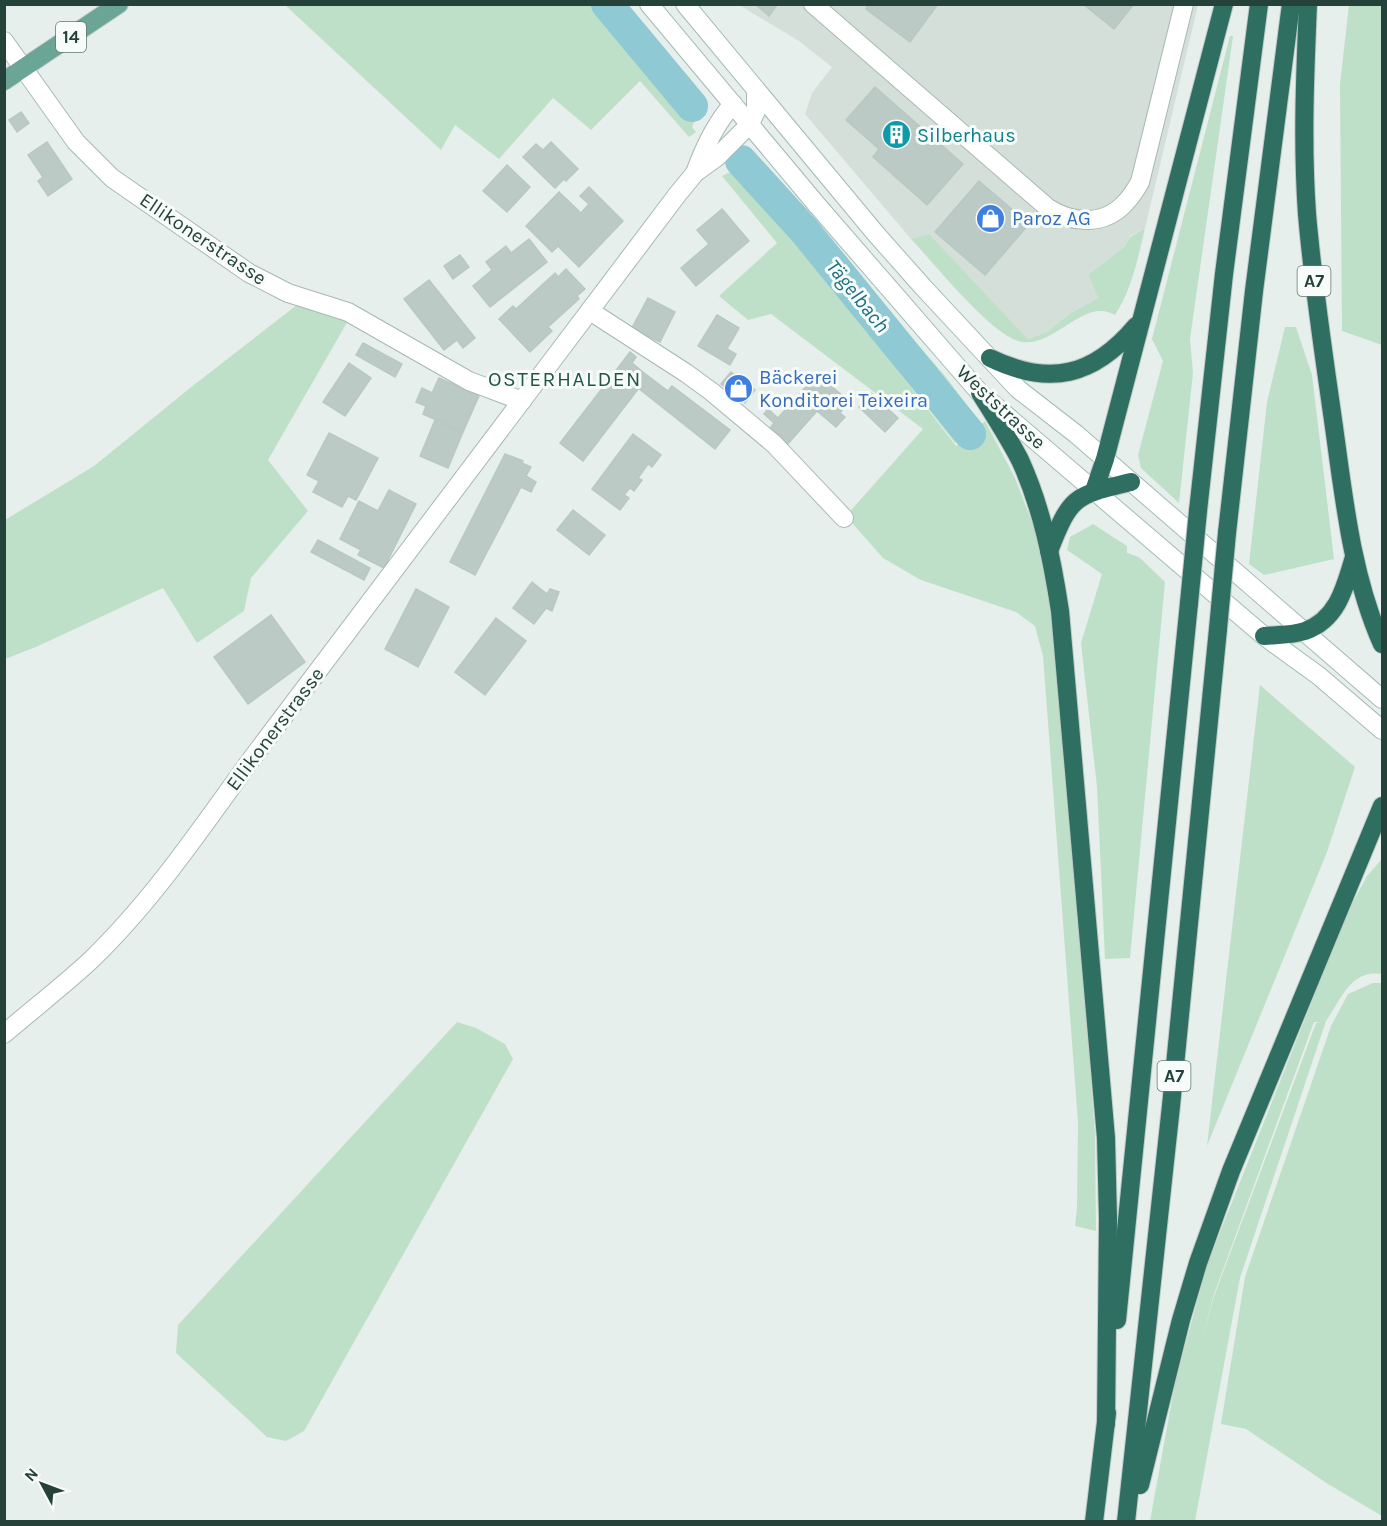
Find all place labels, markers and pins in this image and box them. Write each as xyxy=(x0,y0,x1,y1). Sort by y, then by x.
building icon: Silberhaus xyxy=(880,119,912,151)
place label: Silberhaus xyxy=(917,124,1016,147)
shop icon: Paroz AG xyxy=(975,202,1007,234)
place label: Paroz AG xyxy=(1012,207,1091,230)
place label: Bäckerei Konditorei Teixeira xyxy=(759,366,928,412)
shop icon: Bäckerei Konditorei Teixeira xyxy=(722,372,754,404)

